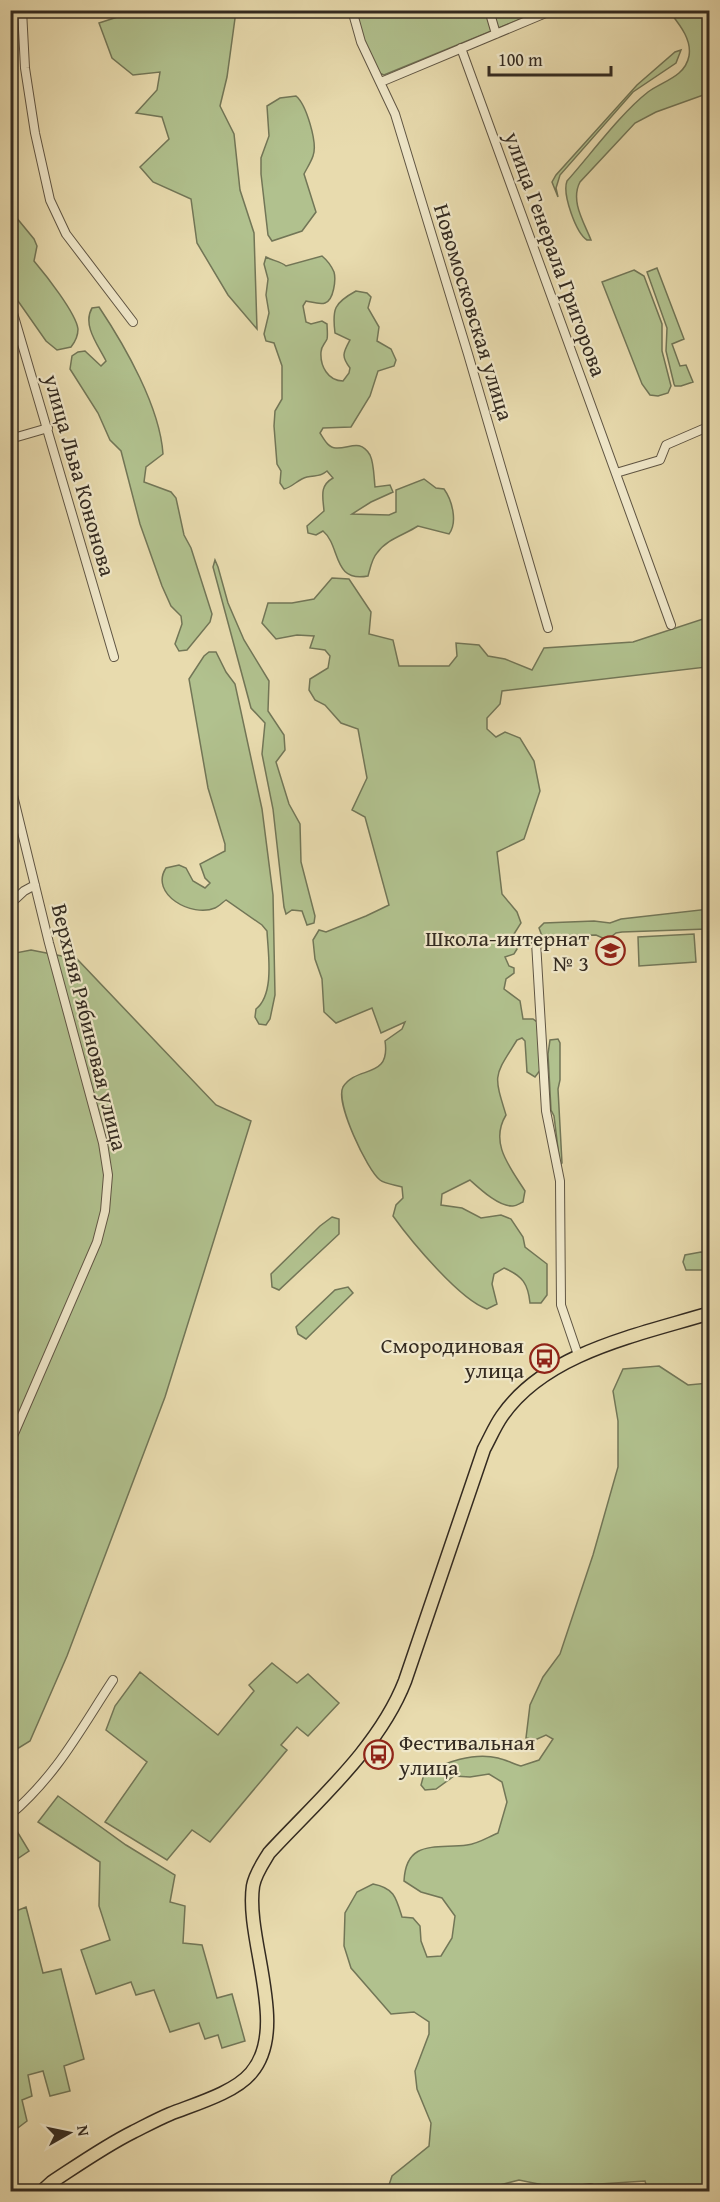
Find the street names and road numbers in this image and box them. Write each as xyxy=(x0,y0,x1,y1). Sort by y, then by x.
street label: улица Генерала Григорова xyxy=(496,126,615,381)
street label: Новомосковская улица xyxy=(426,200,522,425)
street label: улица Льва Кононова xyxy=(36,369,124,580)
street label: Верхняя Рябиновая улица xyxy=(44,900,136,1154)

